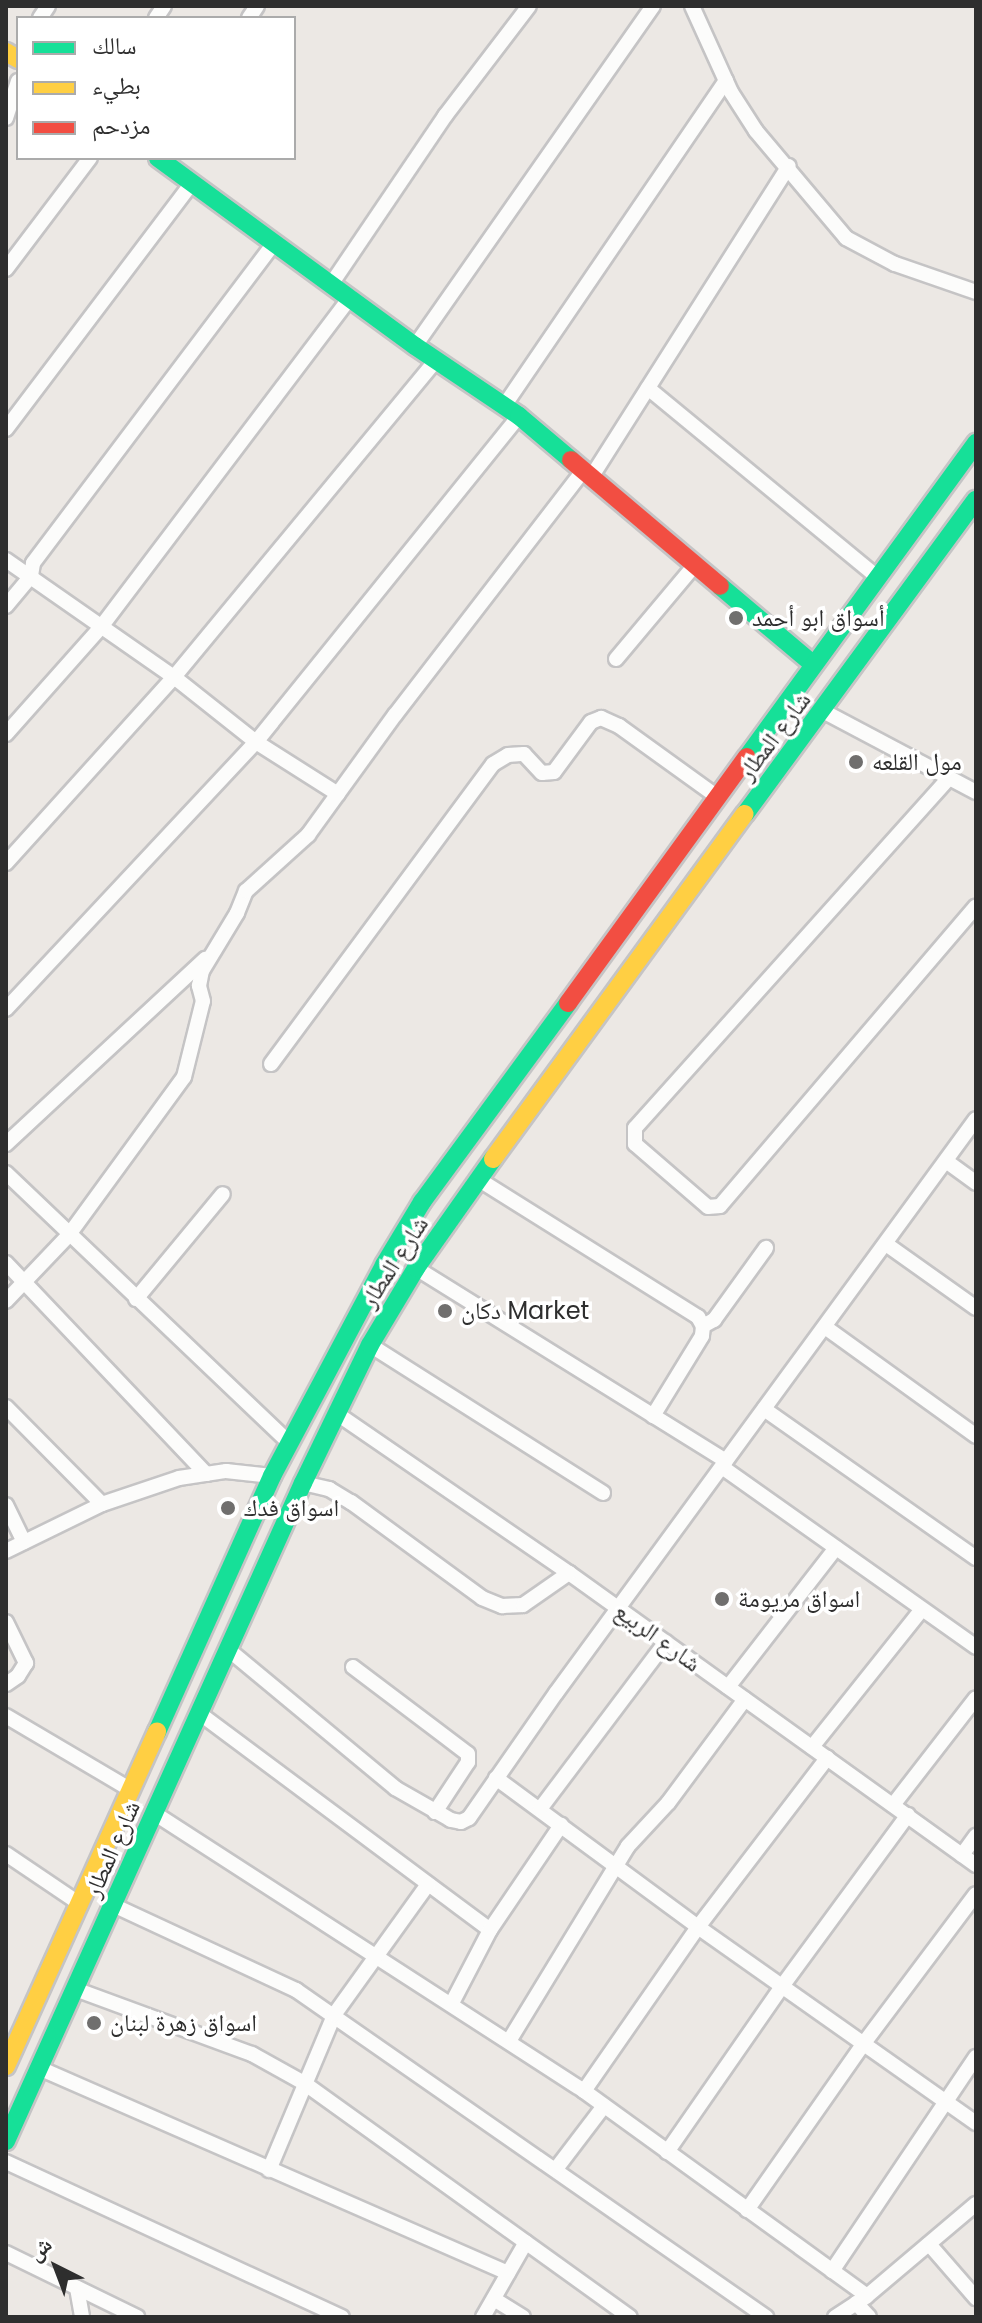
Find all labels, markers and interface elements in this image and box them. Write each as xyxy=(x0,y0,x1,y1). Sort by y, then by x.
legend xyxy=(16,16,296,160)
text: سالك xyxy=(92,29,137,62)
text: بطيء xyxy=(92,69,141,102)
text: مزدحم xyxy=(92,109,151,142)
place label: أسواق ابو أحمد xyxy=(752,604,885,632)
marker: أسواق ابو أحمد xyxy=(727,609,745,627)
street label: شارع المطار xyxy=(731,686,817,786)
place label: مول القلعه xyxy=(872,748,962,776)
marker: مول القلعه xyxy=(847,753,865,771)
street label: شارع المطار xyxy=(354,1211,434,1313)
place label: دكان Market xyxy=(461,1297,589,1325)
marker: دكان Market xyxy=(436,1302,454,1320)
place label: اسواق فدك xyxy=(244,1494,339,1522)
marker: اسواق فدك xyxy=(219,1499,237,1517)
place label: اسواق مريومة xyxy=(738,1585,860,1613)
marker: اسواق مريومة xyxy=(713,1590,731,1608)
street label: شارع الربيع xyxy=(609,1596,707,1678)
street label: شارع المطار xyxy=(78,1796,146,1902)
place label: اسواق زهرة لبنان xyxy=(110,2009,257,2037)
marker: اسواق زهرة لبنان xyxy=(85,2014,103,2032)
north arrow xyxy=(16,2227,96,2307)
text: ش xyxy=(21,2229,59,2268)

